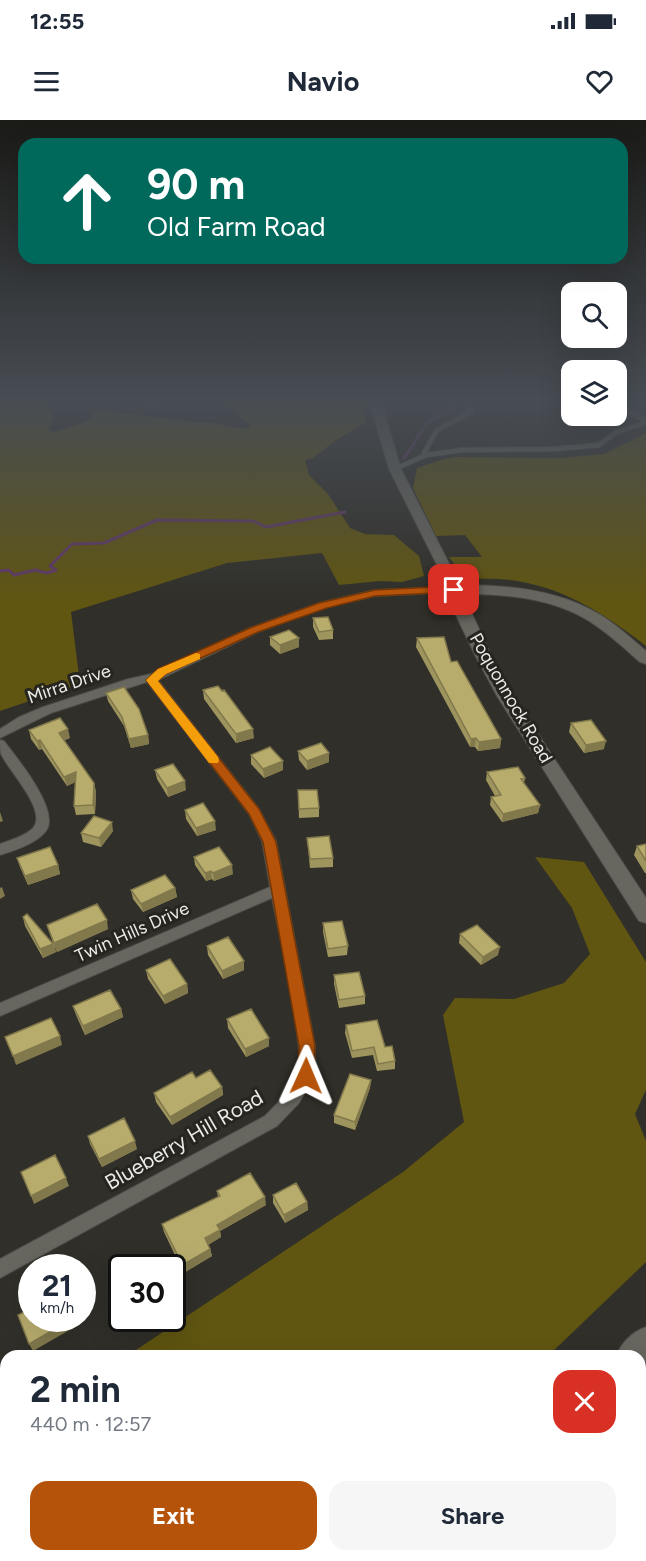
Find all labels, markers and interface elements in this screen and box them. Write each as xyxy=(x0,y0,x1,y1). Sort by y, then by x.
text: 12:55 xyxy=(30,8,84,35)
icon: menu xyxy=(30,65,63,98)
text: Navio xyxy=(287,65,359,98)
icon: heart xyxy=(583,65,616,98)
text: 90 m xyxy=(147,159,245,210)
icon: ahead xyxy=(48,162,126,240)
text: Old Farm Road xyxy=(147,210,326,243)
map controls xyxy=(561,282,627,426)
button: search xyxy=(561,282,627,348)
button: layers xyxy=(561,360,627,426)
pin xyxy=(428,564,479,615)
icon: arrive xyxy=(437,573,470,606)
street label: Poquonnock Road xyxy=(465,629,557,767)
street label: Mirra Drive xyxy=(24,659,114,709)
street label: Twin Hills Drive xyxy=(72,897,193,967)
position arrow xyxy=(274,1044,338,1108)
street label: Blueberry Hill Road xyxy=(100,1084,267,1195)
speed limit sign: 30 xyxy=(108,1254,186,1332)
text: 21 xyxy=(42,1267,72,1304)
text: km/h xyxy=(40,1299,74,1317)
text: 2 min xyxy=(30,1368,121,1411)
button: close xyxy=(553,1370,616,1433)
text: 440 m · 12:57 xyxy=(30,1412,151,1436)
button: Exit xyxy=(30,1481,317,1550)
button: Share xyxy=(329,1481,616,1550)

